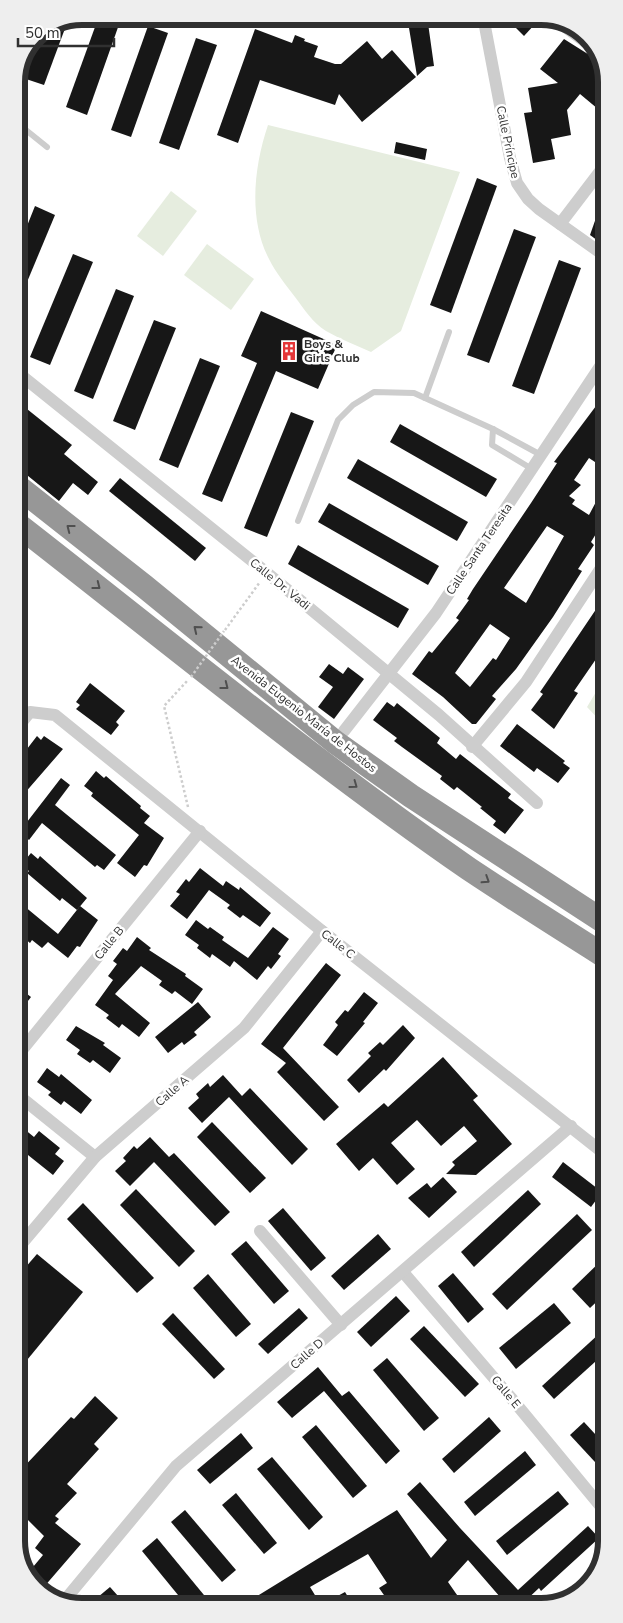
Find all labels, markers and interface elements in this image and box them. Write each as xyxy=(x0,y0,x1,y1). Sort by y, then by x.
scale bar xyxy=(18,15,114,47)
text: 50 m xyxy=(25,23,60,43)
street label: Calle Príncipe xyxy=(492,104,524,180)
place label: Boys & Girls Club xyxy=(304,336,360,366)
building icon: Boys & Girls Club xyxy=(278,340,300,362)
street label: Calle Santa Teresita xyxy=(442,500,516,598)
one-way arrow xyxy=(66,525,76,534)
street label: Calle Dr. Vadi xyxy=(247,555,313,613)
one-way arrow xyxy=(91,581,100,589)
one-way arrow xyxy=(194,626,203,635)
street label: Avenida Eugenio María de Hostos xyxy=(228,652,380,776)
one-way arrow xyxy=(219,681,228,689)
one-way arrow xyxy=(348,779,358,788)
one-way arrow xyxy=(481,873,490,883)
street label: Calle B xyxy=(91,923,127,963)
street label: Calle C xyxy=(318,926,358,962)
street label: Calle A xyxy=(152,1072,192,1110)
street label: Calle D xyxy=(287,1335,327,1373)
street label: Calle E xyxy=(488,1372,524,1412)

